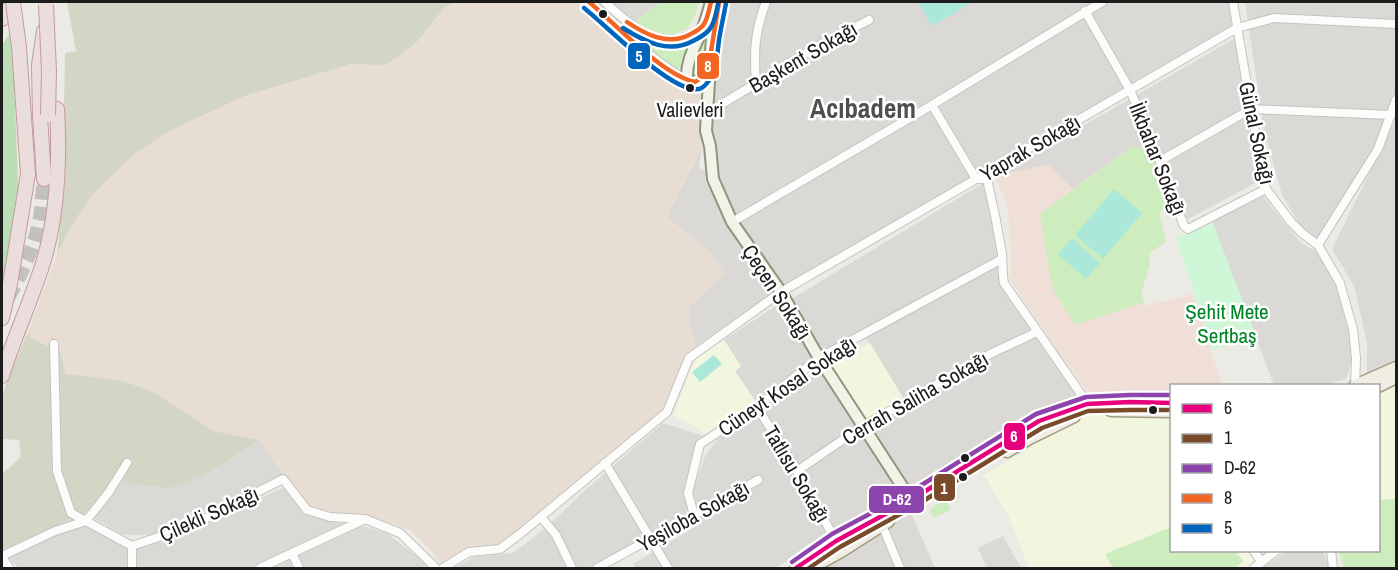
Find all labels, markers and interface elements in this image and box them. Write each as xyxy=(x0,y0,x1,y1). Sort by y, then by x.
unlabelled marker xyxy=(597,8,609,20)
street label: Başkent Sokağı xyxy=(744,14,862,100)
line badge: 5 xyxy=(627,42,651,70)
text: 5 xyxy=(635,45,643,67)
line badge: 8 xyxy=(696,52,720,80)
text: 8 xyxy=(704,55,712,77)
street label: Günal Sokağı xyxy=(1232,79,1282,187)
marker: Valievleri xyxy=(684,82,696,94)
district label: Acıbadem xyxy=(810,90,916,126)
place label: Valievleri xyxy=(656,96,724,123)
street label: İlkbahar Sokağı xyxy=(1122,98,1194,220)
street label: Yaprak Sokağı xyxy=(974,108,1086,188)
street label: Çeçen Sokağı xyxy=(735,239,819,345)
park label: Şehit Mete Sertbaş xyxy=(1185,297,1269,350)
street label: Cüneyt Kosal Sokağı xyxy=(712,329,862,443)
street label: Cerrah Saliha Sokağı xyxy=(836,344,994,452)
legend xyxy=(1170,384,1380,552)
text: 6 xyxy=(1224,395,1232,420)
unlabelled marker xyxy=(1147,404,1159,416)
street label: Tatlısu Sokağı xyxy=(757,420,837,528)
line badge: 6 xyxy=(1003,422,1026,451)
text: 6 xyxy=(1010,425,1018,447)
text: 1 xyxy=(1224,425,1233,450)
unlabelled marker xyxy=(959,452,971,464)
text: D-62 xyxy=(1224,455,1256,480)
unlabelled marker xyxy=(957,471,969,483)
street label: Yeşiloba Sokağı xyxy=(632,473,754,559)
line badge: 1 xyxy=(933,473,956,502)
text: 1 xyxy=(940,477,948,499)
street label: Çilekli Sokağı xyxy=(155,479,263,549)
line badge: D-62 xyxy=(868,485,925,514)
text: 8 xyxy=(1224,485,1232,510)
text: D-62 xyxy=(883,488,911,510)
text: 5 xyxy=(1224,515,1232,540)

